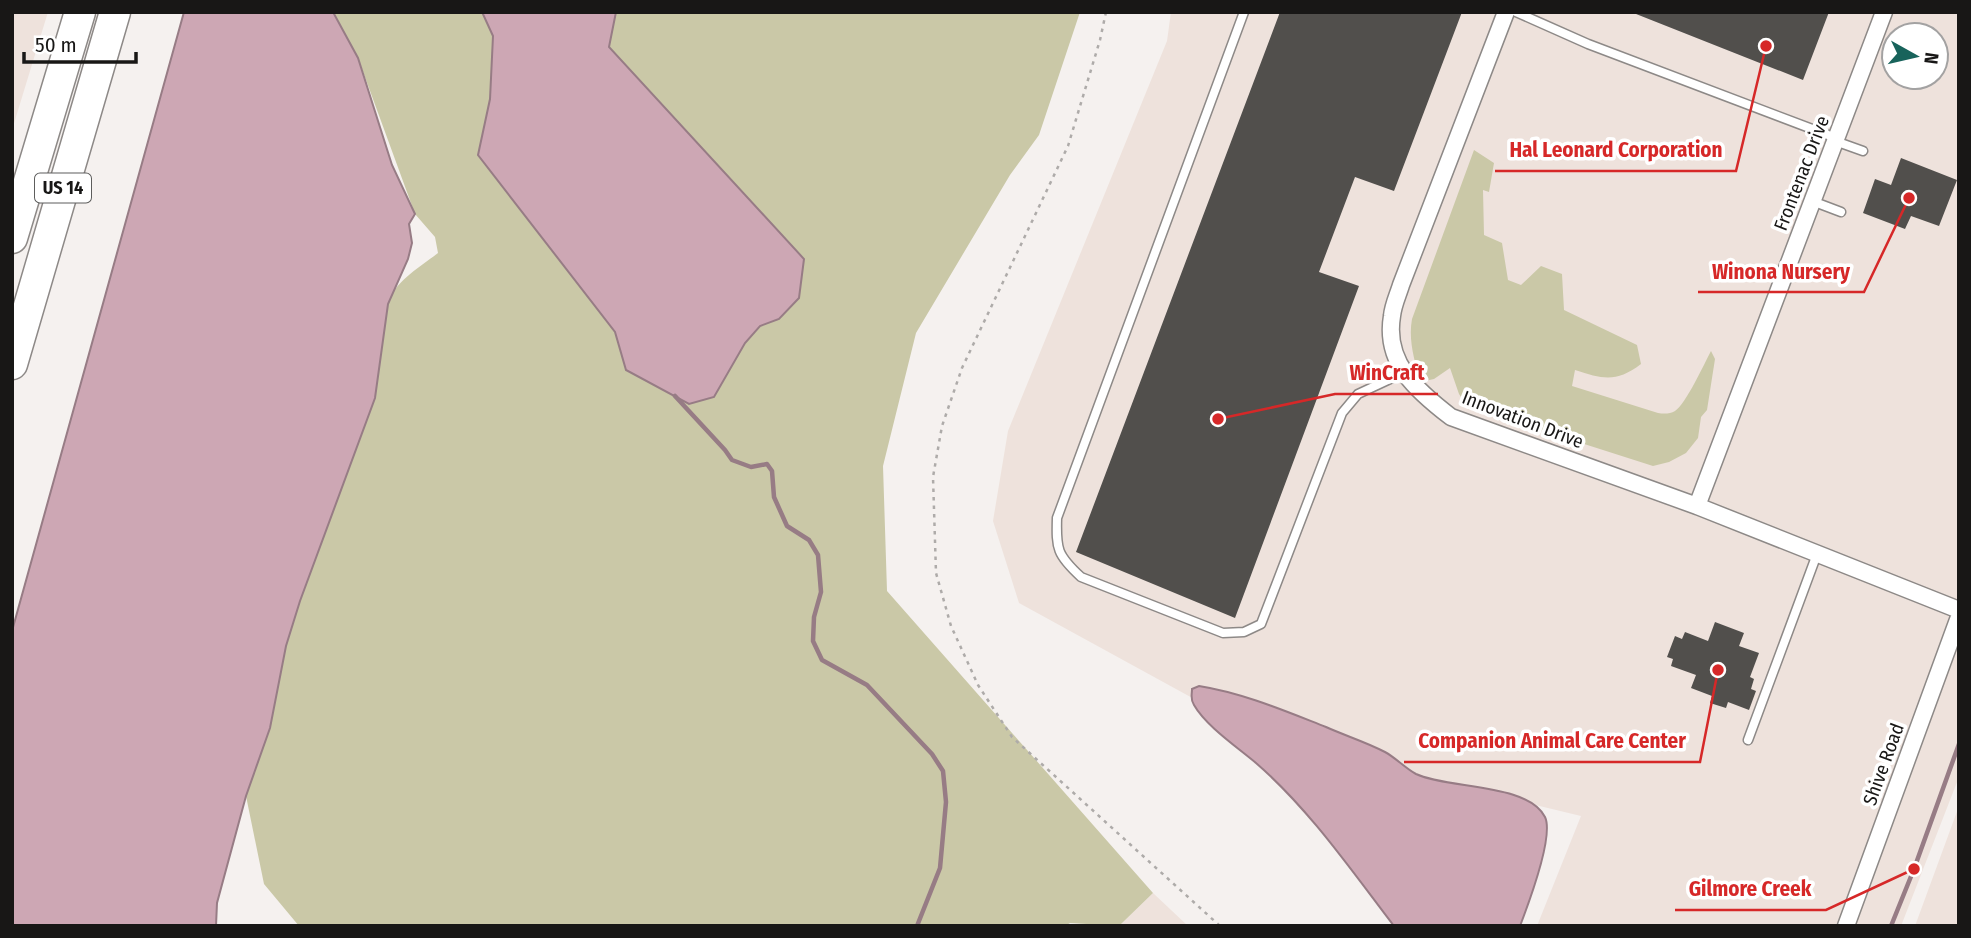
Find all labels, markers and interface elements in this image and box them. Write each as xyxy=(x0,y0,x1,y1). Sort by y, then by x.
scale bar xyxy=(24,21,136,65)
north arrow xyxy=(1880,21,1950,91)
text: 50 m xyxy=(35,32,77,58)
text: N xyxy=(1919,51,1944,66)
street label: Frontenac Drive xyxy=(1769,112,1834,234)
callout: Hal Leonard Corporation xyxy=(1495,129,1736,171)
text: Hal Leonard Corporation xyxy=(1509,137,1723,163)
road number: US 14 xyxy=(35,174,91,202)
callout: Winona Nursery xyxy=(1698,250,1864,292)
text: Winona Nursery xyxy=(1712,259,1851,285)
callout: WinCraft xyxy=(1335,352,1438,394)
text: WinCraft xyxy=(1349,360,1425,386)
street label: Innovation Drive xyxy=(1459,386,1587,453)
callout: Companion Animal Care Center xyxy=(1404,720,1700,762)
street label: Shive Road xyxy=(1858,720,1909,808)
text: Companion Animal Care Center xyxy=(1418,728,1686,754)
callout: Gilmore Creek xyxy=(1675,868,1826,910)
text: Gilmore Creek xyxy=(1689,876,1812,902)

